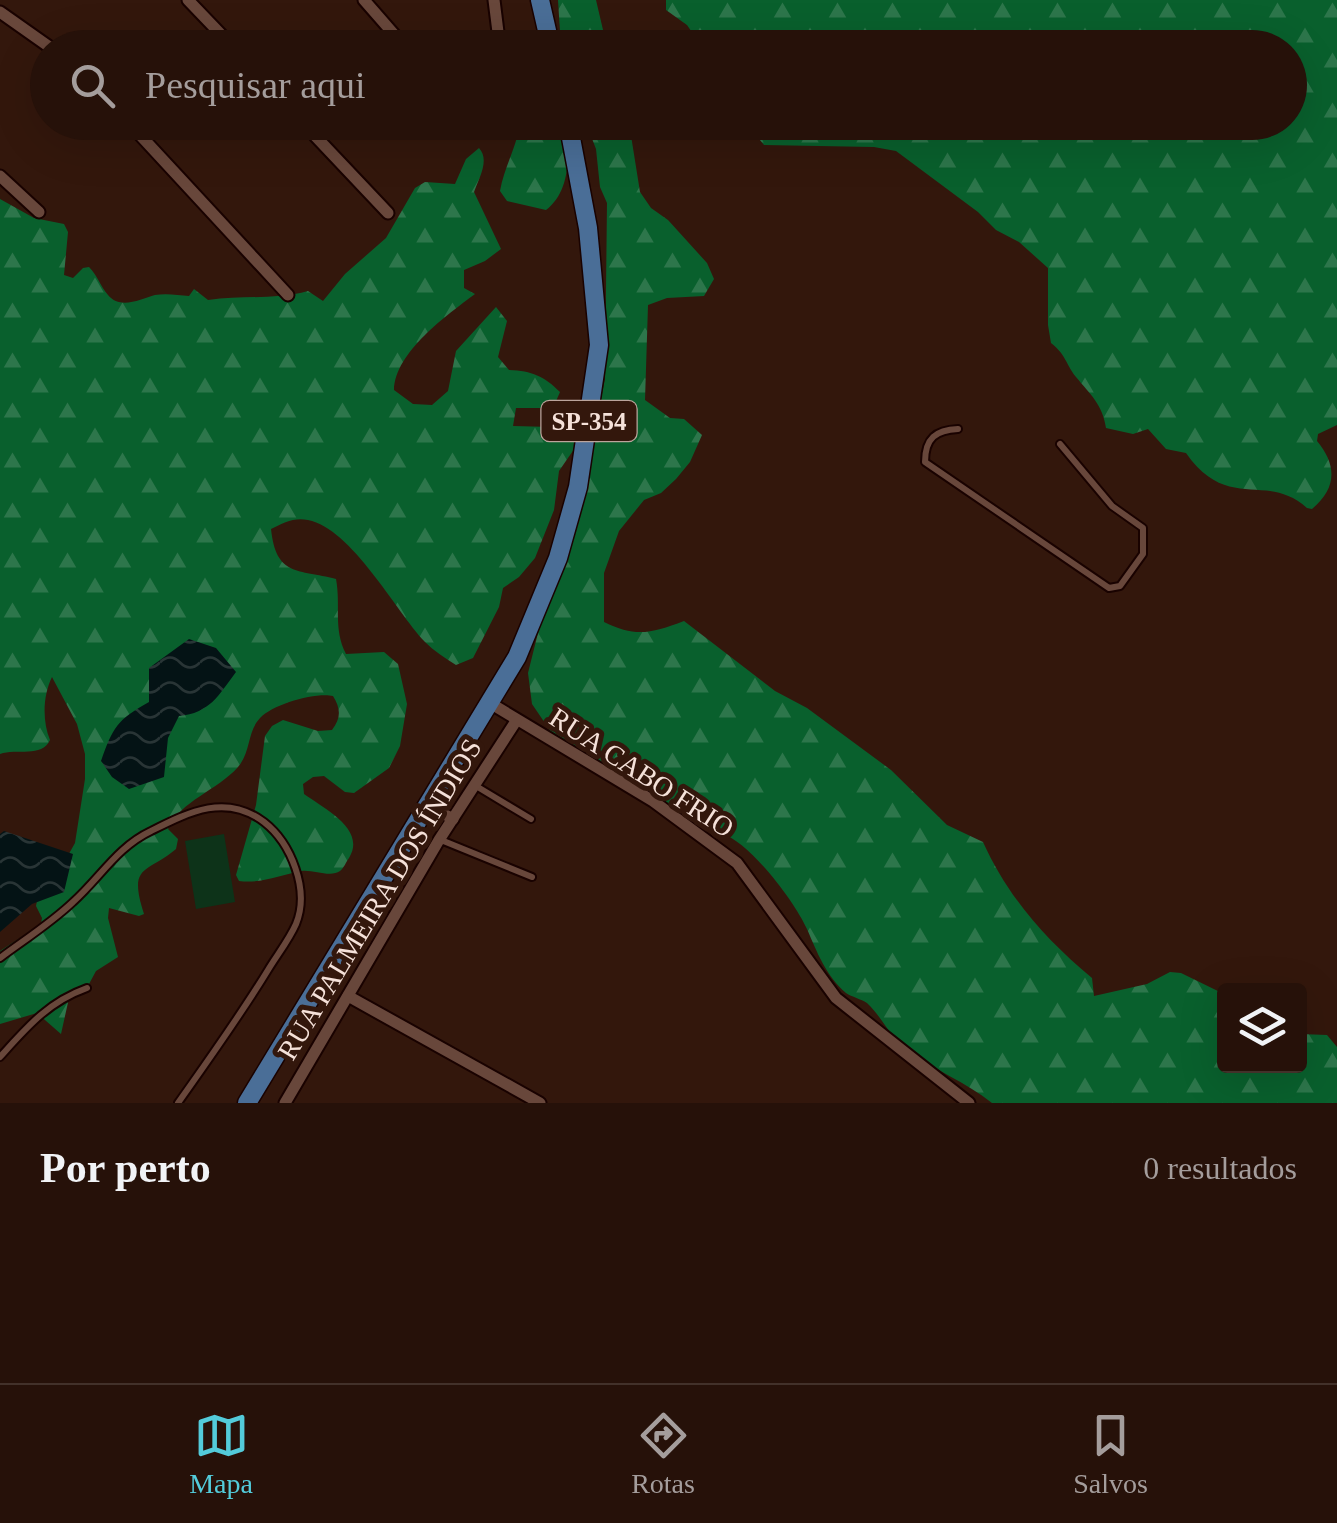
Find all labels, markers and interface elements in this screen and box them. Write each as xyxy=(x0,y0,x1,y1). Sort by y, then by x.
search box xyxy=(30,30,1307,140)
icon: search xyxy=(65,58,120,113)
text: Pesquisar aqui xyxy=(145,64,366,106)
road number: SP-354 xyxy=(542,401,636,441)
street label: RUA CABO FRIO xyxy=(544,701,740,843)
street label: RUA PALMEIRA DOS ÍNDIOS xyxy=(271,733,488,1065)
map controls xyxy=(1217,983,1307,1073)
button: layers xyxy=(1217,983,1307,1073)
text: Por perto xyxy=(40,1145,211,1191)
text: 0 resultados xyxy=(1143,1150,1297,1186)
tab: Mapa xyxy=(189,1408,253,1500)
tab: Rotas xyxy=(631,1408,695,1500)
tab: Salvos xyxy=(1073,1408,1148,1500)

